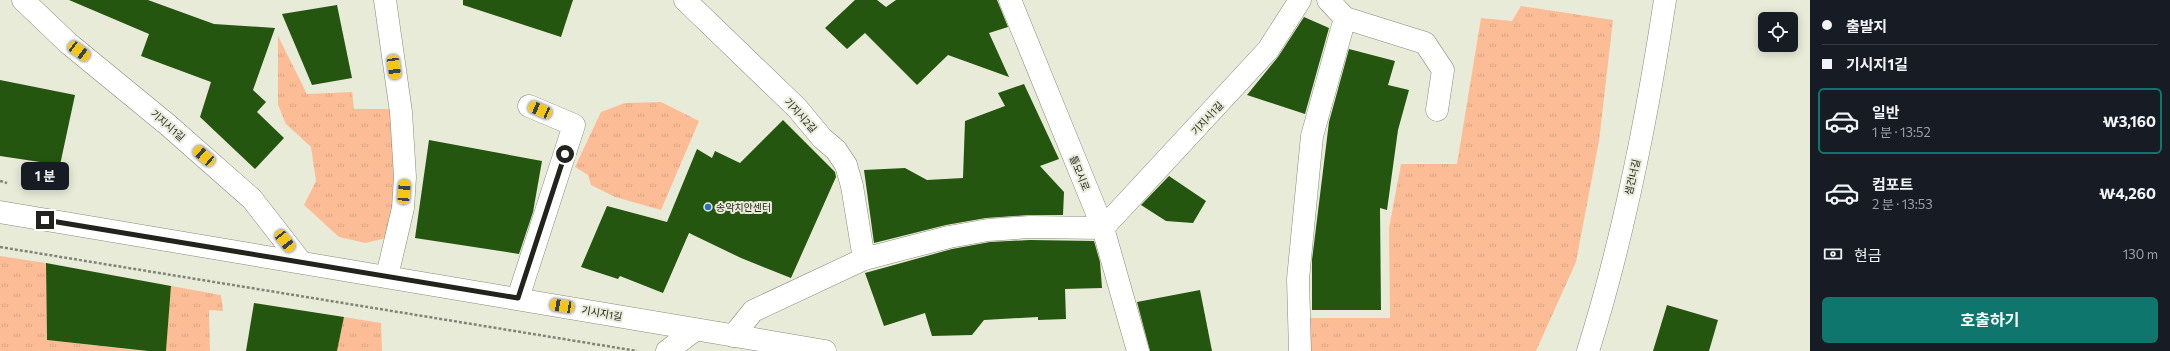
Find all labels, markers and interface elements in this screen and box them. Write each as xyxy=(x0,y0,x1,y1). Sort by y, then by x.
map controls xyxy=(1758,12,1798,52)
button: locate xyxy=(1758,12,1798,52)
text: 출발지 xyxy=(1846,17,1887,35)
car xyxy=(66,39,92,63)
car xyxy=(386,54,402,80)
text: 기시지1길 xyxy=(1846,55,1908,73)
street label: 기지시2길 xyxy=(782,95,820,135)
street label: 기지시1길 xyxy=(1189,99,1225,137)
car xyxy=(527,100,553,120)
icon: car xyxy=(1824,103,1860,139)
text: 일반 xyxy=(1872,103,1900,121)
street label: 기지시1길 xyxy=(149,107,187,143)
text: ₩3,160 xyxy=(2103,112,2156,130)
text: 1 분 · 13:52 xyxy=(1872,124,1931,140)
car xyxy=(191,144,217,168)
route start xyxy=(556,145,574,163)
street label: 틀모시로 xyxy=(1068,154,1092,192)
street label: 샘건너길 xyxy=(1622,158,1642,196)
callout: 1 분 xyxy=(21,162,69,190)
text: 1 분 xyxy=(35,168,55,184)
icon: car xyxy=(1824,175,1860,211)
text: 컴포트 xyxy=(1872,175,1913,193)
car xyxy=(397,180,411,204)
text: ₩4,260 xyxy=(2099,184,2156,202)
text: 2 분 · 13:53 xyxy=(1872,196,1933,212)
place label: 송악치안센터 xyxy=(716,201,771,213)
marker: 송악치안센터 xyxy=(703,202,713,212)
route end xyxy=(36,211,54,229)
car xyxy=(273,228,297,254)
icon: cash xyxy=(1822,243,1844,265)
text: 현금 xyxy=(1854,246,1882,264)
text: 130 m xyxy=(2123,246,2158,262)
button: 호출하기 xyxy=(1822,297,2158,343)
car xyxy=(549,298,575,314)
street label: 기시지1길 xyxy=(581,304,623,322)

